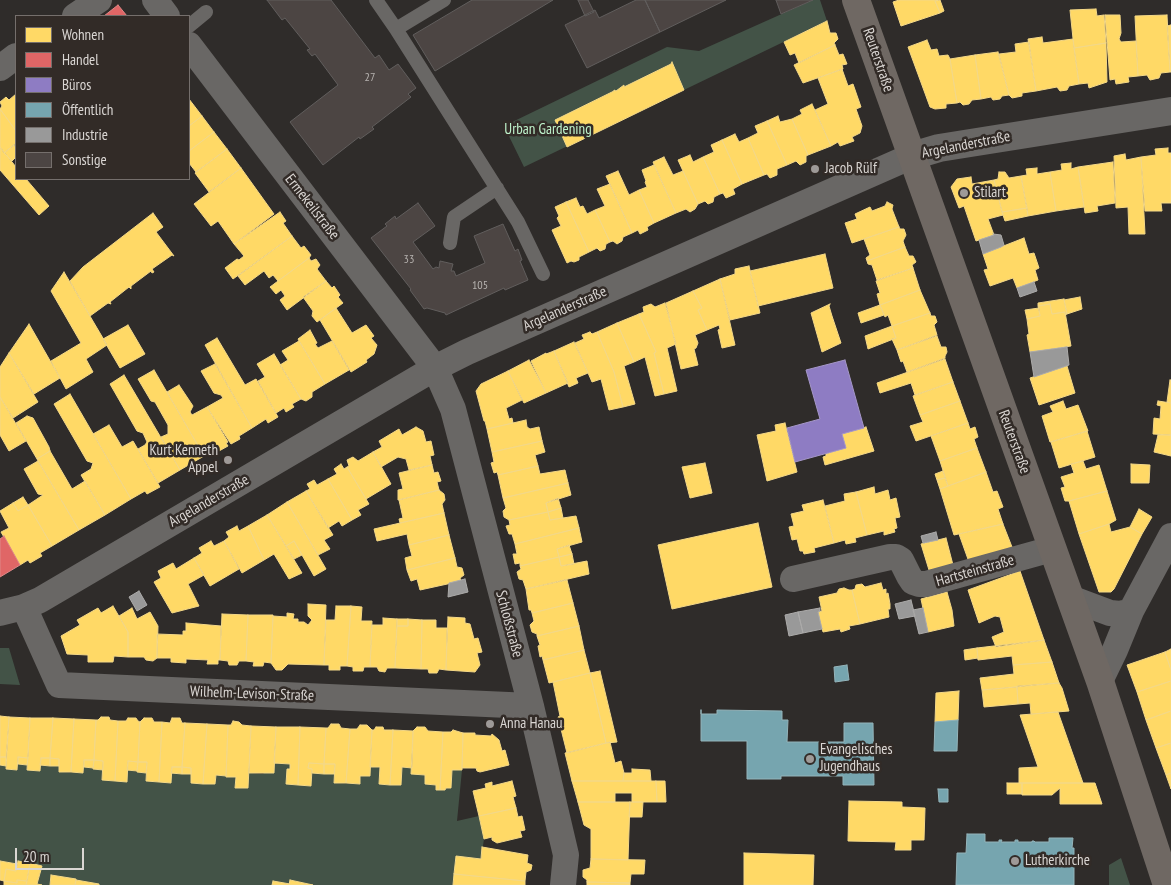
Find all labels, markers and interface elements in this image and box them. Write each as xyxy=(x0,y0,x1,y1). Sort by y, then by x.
legend xyxy=(15,15,190,180)
text: Wohnen xyxy=(62,25,104,44)
street label: Reuterstraße xyxy=(859,26,897,94)
text: Handel xyxy=(62,50,99,69)
house number: 27 xyxy=(365,71,375,85)
text: Büros xyxy=(62,75,91,94)
text: Öffentlich xyxy=(62,100,113,119)
park label: Urban Gardening xyxy=(504,121,592,139)
text: Industrie xyxy=(62,125,108,144)
street label: Argelanderstraße xyxy=(920,128,1012,162)
text: Sonstige xyxy=(62,150,107,169)
place label: Jacob Rülf xyxy=(825,160,877,178)
marker: Jacob Rülf xyxy=(809,163,821,175)
street label: Ermekeilstraße xyxy=(281,171,343,243)
place label: Stilart xyxy=(974,184,1006,202)
marker: Stilart xyxy=(958,187,970,199)
house number: 33 xyxy=(404,253,414,267)
house number: 105 xyxy=(472,279,488,293)
street label: Argelanderstraße xyxy=(520,283,610,335)
street label: Reuterstraße xyxy=(994,408,1034,476)
place label: Kurt Kenneth Appel xyxy=(150,442,218,477)
marker: Kurt Kenneth Appel xyxy=(222,454,234,466)
street label: Argelanderstraße xyxy=(166,471,252,531)
street label: Hartsteinstraße xyxy=(934,551,1016,591)
street label: Schloßstraße xyxy=(491,589,527,659)
street label: Wilhelm-Levison-Straße xyxy=(189,683,315,705)
place label: Anna Hanau xyxy=(500,715,563,733)
marker: Anna Hanau xyxy=(484,718,496,730)
place label: Evangelisches Jugendhaus xyxy=(820,741,893,776)
marker: Evangelisches Jugendhaus xyxy=(804,753,816,765)
scale bar xyxy=(18,838,86,870)
text: 20 m xyxy=(23,847,49,866)
place label: Lutherkirche xyxy=(1025,852,1090,870)
marker: Lutherkirche xyxy=(1009,855,1021,867)

